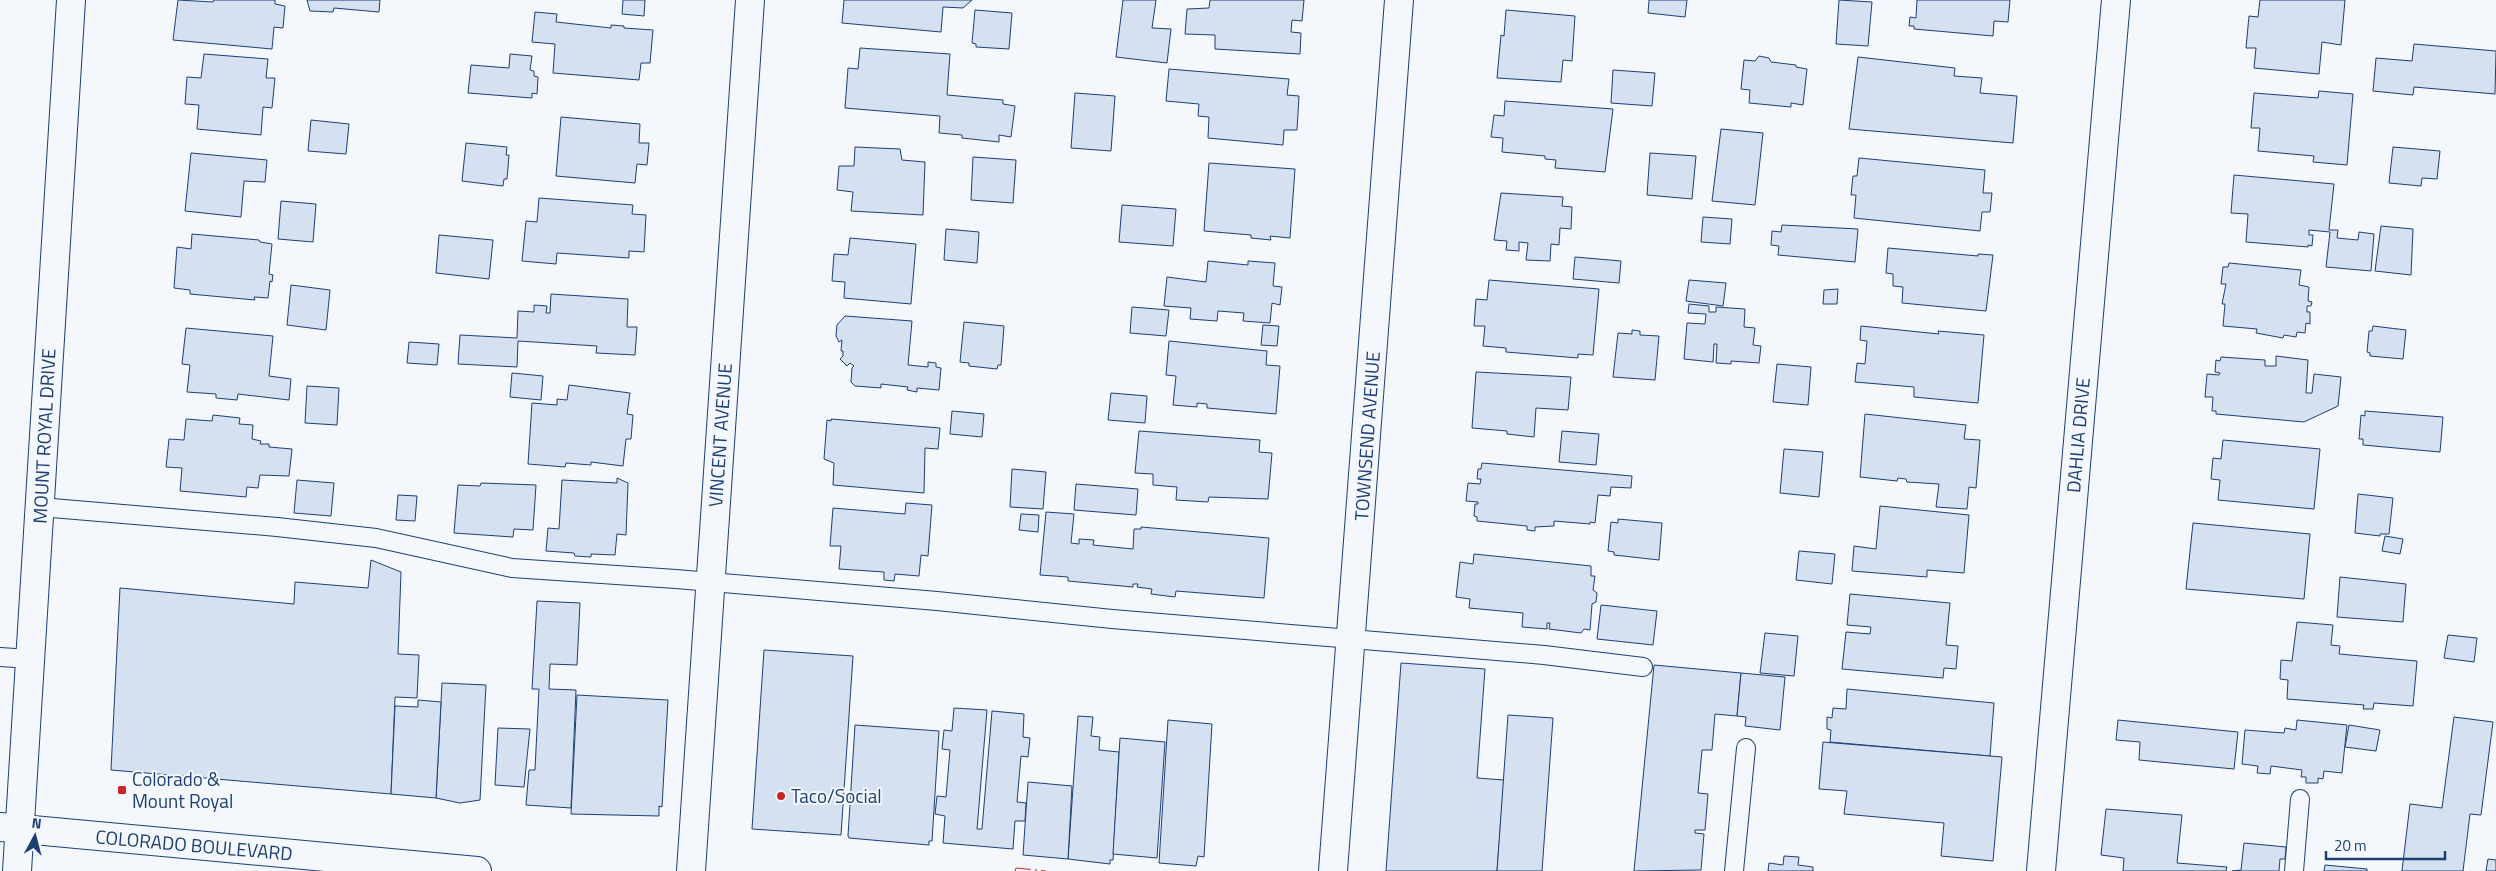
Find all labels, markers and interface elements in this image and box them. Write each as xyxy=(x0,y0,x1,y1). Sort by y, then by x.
street label: MOUNT ROYAL DRIVE xyxy=(24,348,63,524)
street label: TOWNSEND AVENUE xyxy=(1346,350,1387,522)
street label: VINCENT AVENUE xyxy=(700,362,739,508)
street label: DAHLIA DRIVE xyxy=(2058,376,2097,494)
place label: Colorado & Mount Royal xyxy=(132,764,233,815)
place label: Taco/Social xyxy=(791,781,882,810)
marker: Colorado & Mount Royal xyxy=(116,784,128,796)
marker: Taco/Social xyxy=(775,790,787,802)
north arrow xyxy=(10,811,60,861)
text: N xyxy=(31,812,43,834)
street label: COLORADO BOULEVARD xyxy=(94,821,294,868)
scale bar xyxy=(2326,828,2445,860)
text: 20 m xyxy=(2334,834,2367,857)

